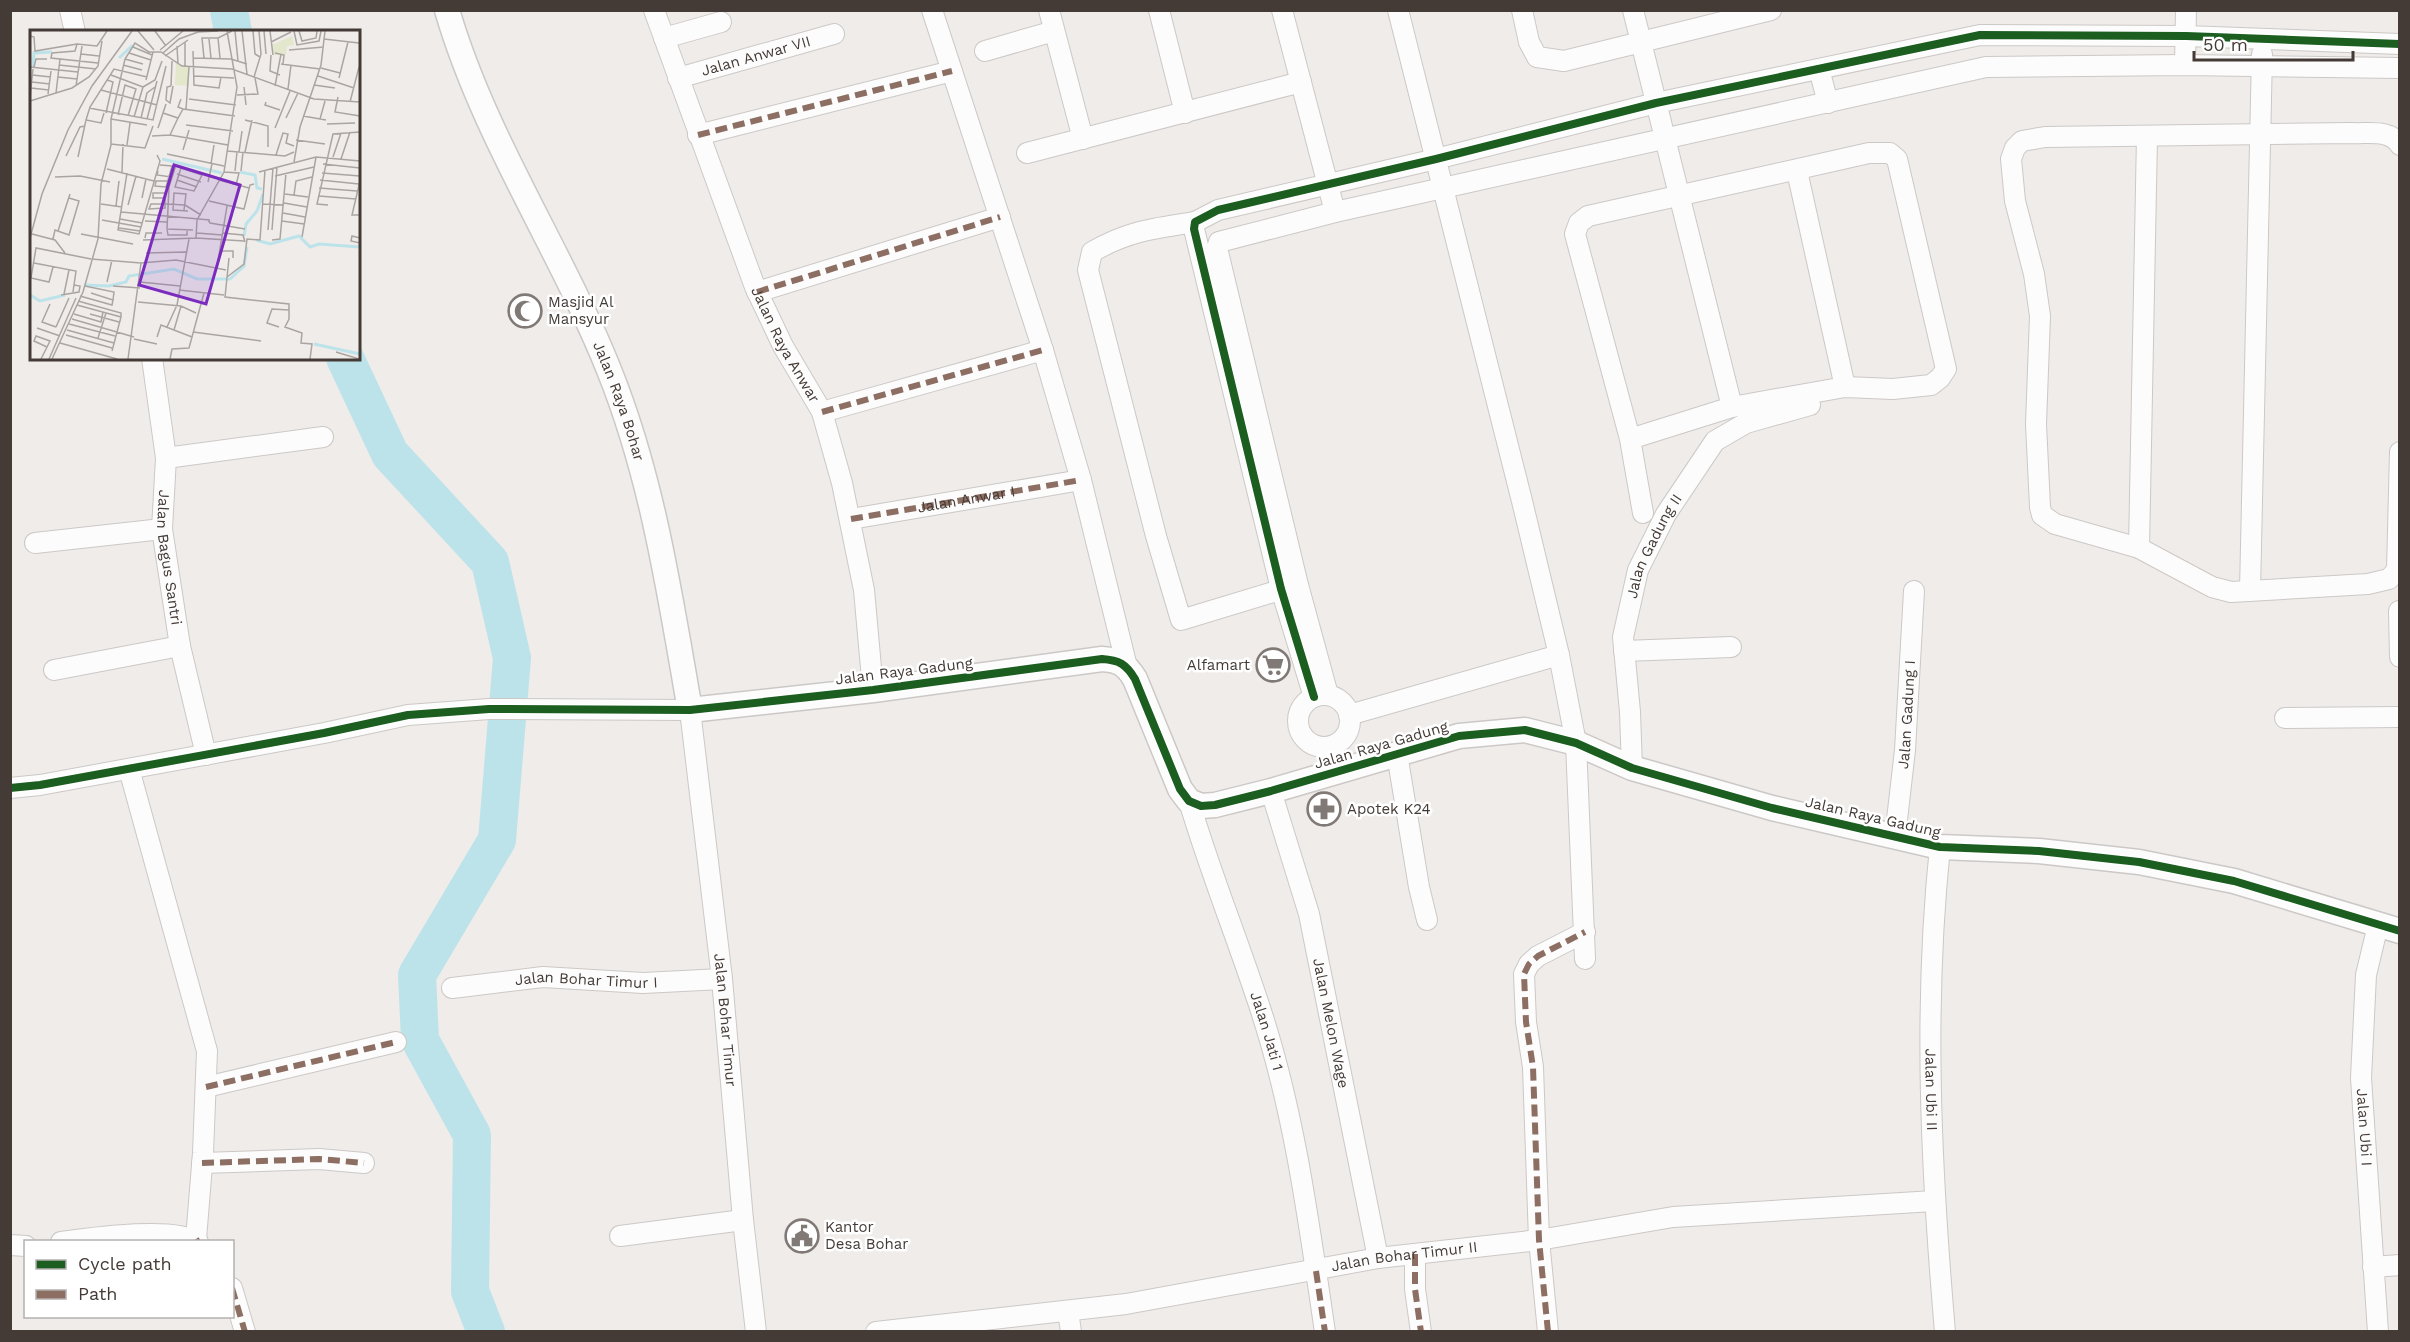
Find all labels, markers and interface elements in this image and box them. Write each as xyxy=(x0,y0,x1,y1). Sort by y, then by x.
scale bar xyxy=(2194,24,2353,62)
inset map xyxy=(30,30,360,360)
street label: Jalan Anwar VII xyxy=(699,32,813,80)
text: 50 m xyxy=(2203,34,2248,55)
street label: Jalan Raya Anwar xyxy=(747,284,823,406)
mosque icon: Masjid Al Mansyur xyxy=(507,293,543,329)
place label: Masjid Al Mansyur xyxy=(548,293,614,328)
street label: Jalan Raya Bohar xyxy=(589,339,648,463)
street label: Jalan Anwar I xyxy=(916,482,1017,517)
street label: Jalan Bagus Santri xyxy=(153,489,186,626)
street label: Jalan Gadung II xyxy=(1623,491,1686,600)
supermarket icon: Alfamart xyxy=(1255,647,1291,683)
street label: Jalan Raya Gadung xyxy=(834,654,974,688)
place label: Alfamart xyxy=(1187,656,1251,674)
street label: Jalan Gadung I xyxy=(1894,660,1919,770)
street label: Jalan Raya Gadung xyxy=(1312,717,1450,773)
pharmacy icon: Apotek K24 xyxy=(1306,791,1342,827)
street label: Jalan Raya Gadung xyxy=(1804,793,1942,841)
place label: Apotek K24 xyxy=(1347,800,1431,818)
street label: Jalan Bohar Timur xyxy=(710,952,740,1087)
street label: Jalan Melon Wage xyxy=(1309,956,1353,1090)
street label: Jalan Bohar Timur I xyxy=(514,968,658,992)
street label: Jalan Jati 1 xyxy=(1246,989,1287,1072)
street label: Jalan Ubi II xyxy=(1921,1049,1941,1131)
street label: Jalan Ubi I xyxy=(2353,1088,2376,1167)
public building icon: Kantor Desa Bohar xyxy=(784,1218,820,1254)
place label: Kantor Desa Bohar xyxy=(825,1218,908,1253)
street label: Jalan Bohar Timur II xyxy=(1330,1238,1478,1275)
legend xyxy=(24,1240,234,1318)
text: Cycle path xyxy=(78,1253,172,1274)
text: Path xyxy=(78,1283,118,1304)

